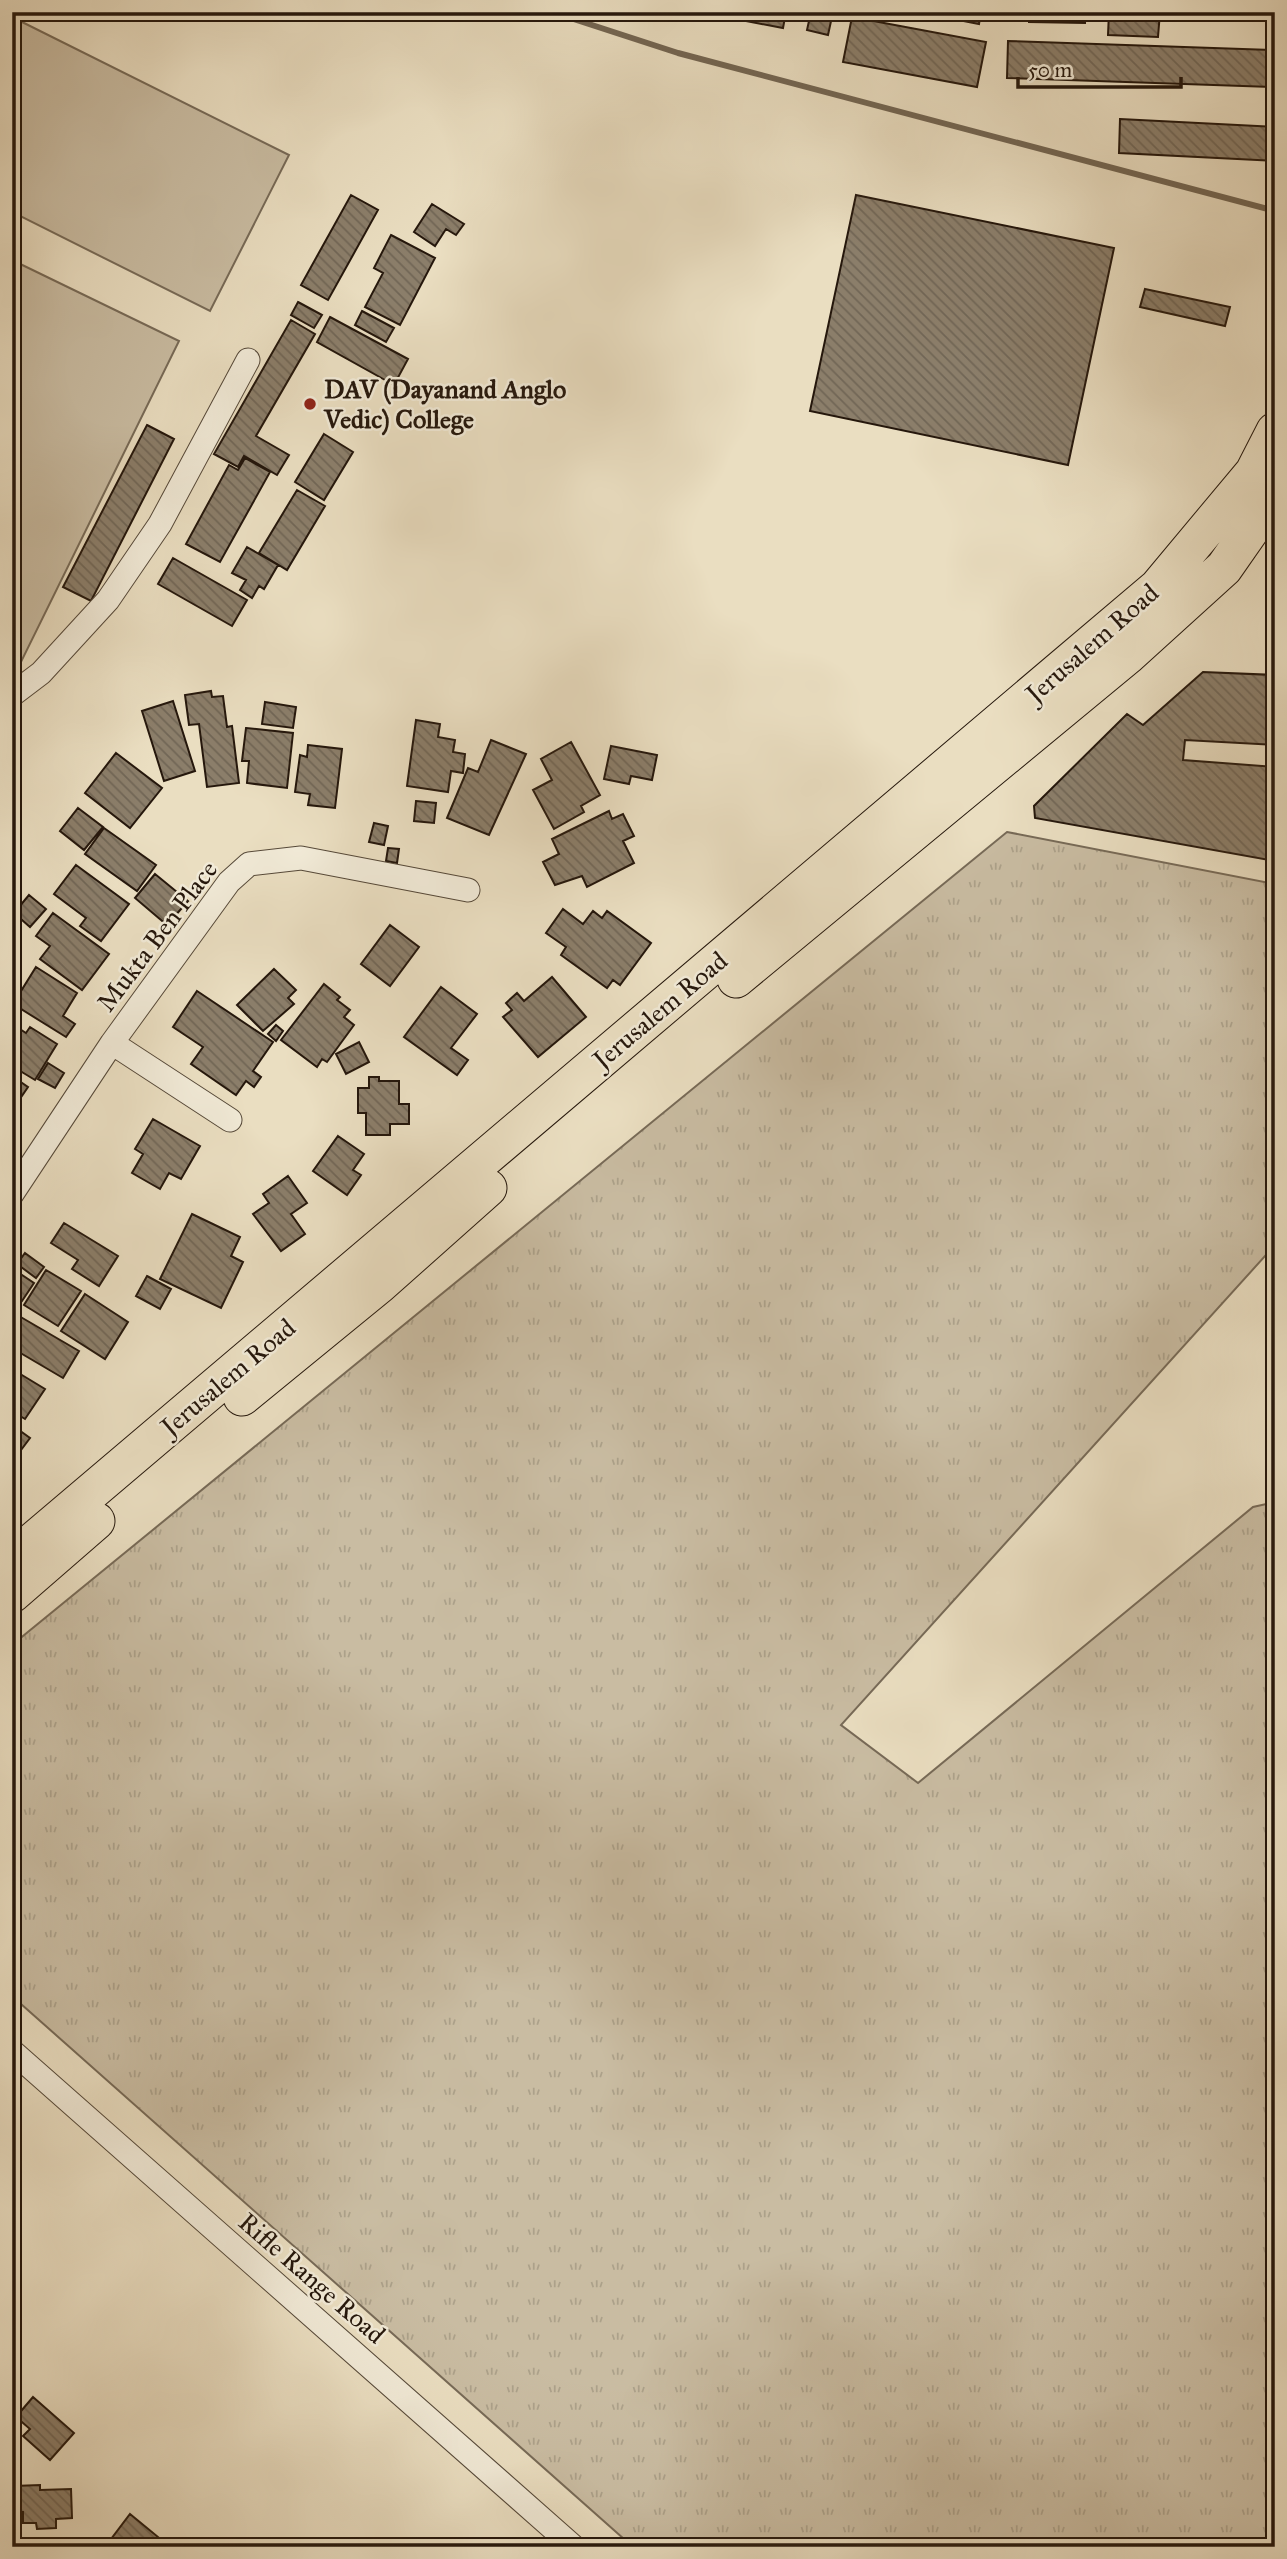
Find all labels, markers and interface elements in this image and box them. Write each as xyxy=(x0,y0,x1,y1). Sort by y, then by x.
scale bar xyxy=(1018,46,1180,90)
text: 50 m xyxy=(1028,57,1073,83)
place label: DAV (Dayanand Anglo Vedic) College xyxy=(323,373,566,436)
marker: DAV (Dayanand Anglo Vedic) College xyxy=(302,396,318,412)
street label: Jerusalem Road xyxy=(1017,577,1165,711)
street label: Mukta Ben Place xyxy=(90,854,224,1018)
street label: Jerusalem Road xyxy=(584,944,734,1077)
street label: Jerusalem Road xyxy=(152,1311,302,1444)
street label: Rifle Range Road xyxy=(232,2206,392,2350)

